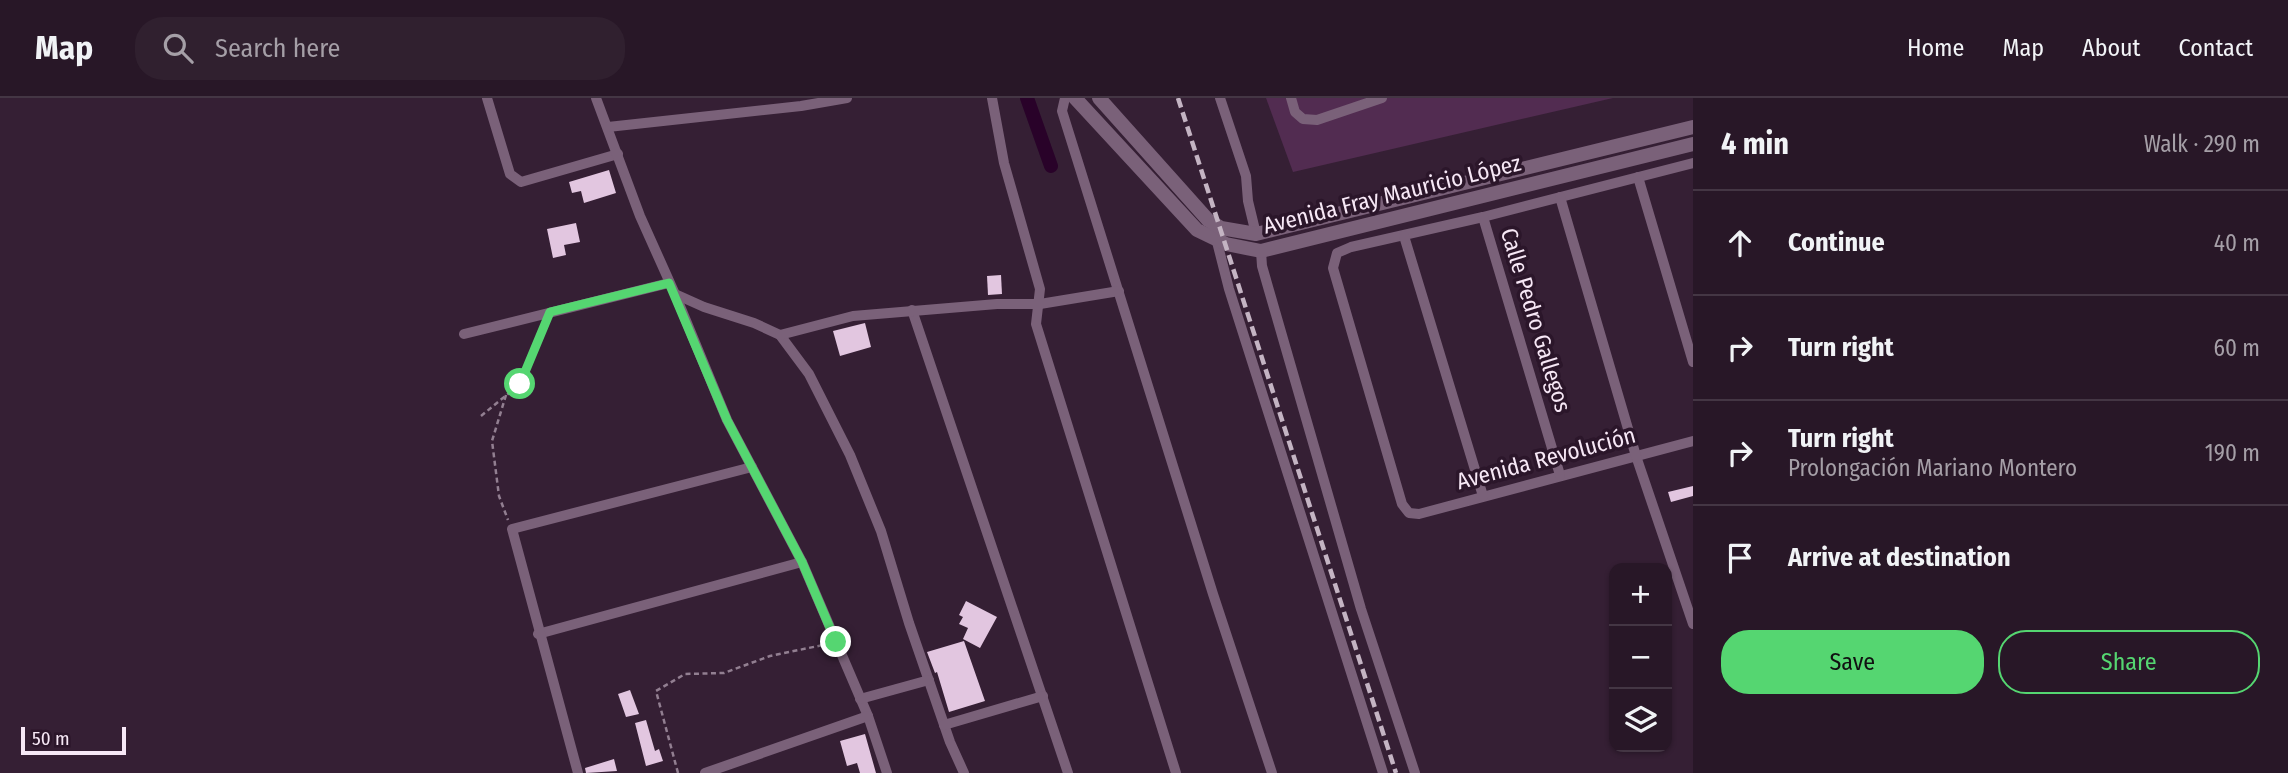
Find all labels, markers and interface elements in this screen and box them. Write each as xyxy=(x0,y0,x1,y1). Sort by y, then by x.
search box xyxy=(135,17,625,80)
text: Map xyxy=(35,28,93,68)
icon: search xyxy=(159,29,197,67)
text: Search here xyxy=(215,33,340,64)
text: Home xyxy=(1907,34,1964,62)
text: Map xyxy=(2002,34,2044,62)
text: About xyxy=(2082,34,2140,62)
text: Contact xyxy=(2178,34,2253,62)
text: 4 min xyxy=(1721,126,1789,162)
text: Walk · 290 m xyxy=(2144,130,2260,158)
street label: Avenida Fray Mauricio López xyxy=(1260,148,1524,240)
street label: Calle Pedro Gallegos xyxy=(1495,224,1577,416)
icon: ahead xyxy=(1721,224,1759,262)
text: Continue xyxy=(1788,227,1885,258)
text: 40 m xyxy=(2214,229,2260,257)
icon: right xyxy=(1721,329,1759,367)
text: Turn right xyxy=(1788,332,1894,363)
text: 60 m xyxy=(2214,334,2260,362)
route start xyxy=(504,368,535,399)
street label: Avenida Revolución xyxy=(1453,421,1639,495)
text: Turn right xyxy=(1788,423,1894,454)
icon: right xyxy=(1721,434,1759,472)
text: 190 m xyxy=(2205,439,2260,467)
text: Prolongación Mariano Montero xyxy=(1788,454,2077,482)
icon: arrive xyxy=(1721,539,1759,577)
text: Arrive at destination xyxy=(1788,542,2011,573)
map controls xyxy=(1609,563,1672,752)
button: + xyxy=(1609,563,1672,626)
route end xyxy=(820,626,851,657)
button: − xyxy=(1609,626,1672,689)
button: Save xyxy=(1721,630,1984,694)
button: Share xyxy=(1998,630,2260,694)
button: layers xyxy=(1609,689,1672,752)
scale bar xyxy=(21,724,126,756)
text: 50 m xyxy=(32,727,70,750)

